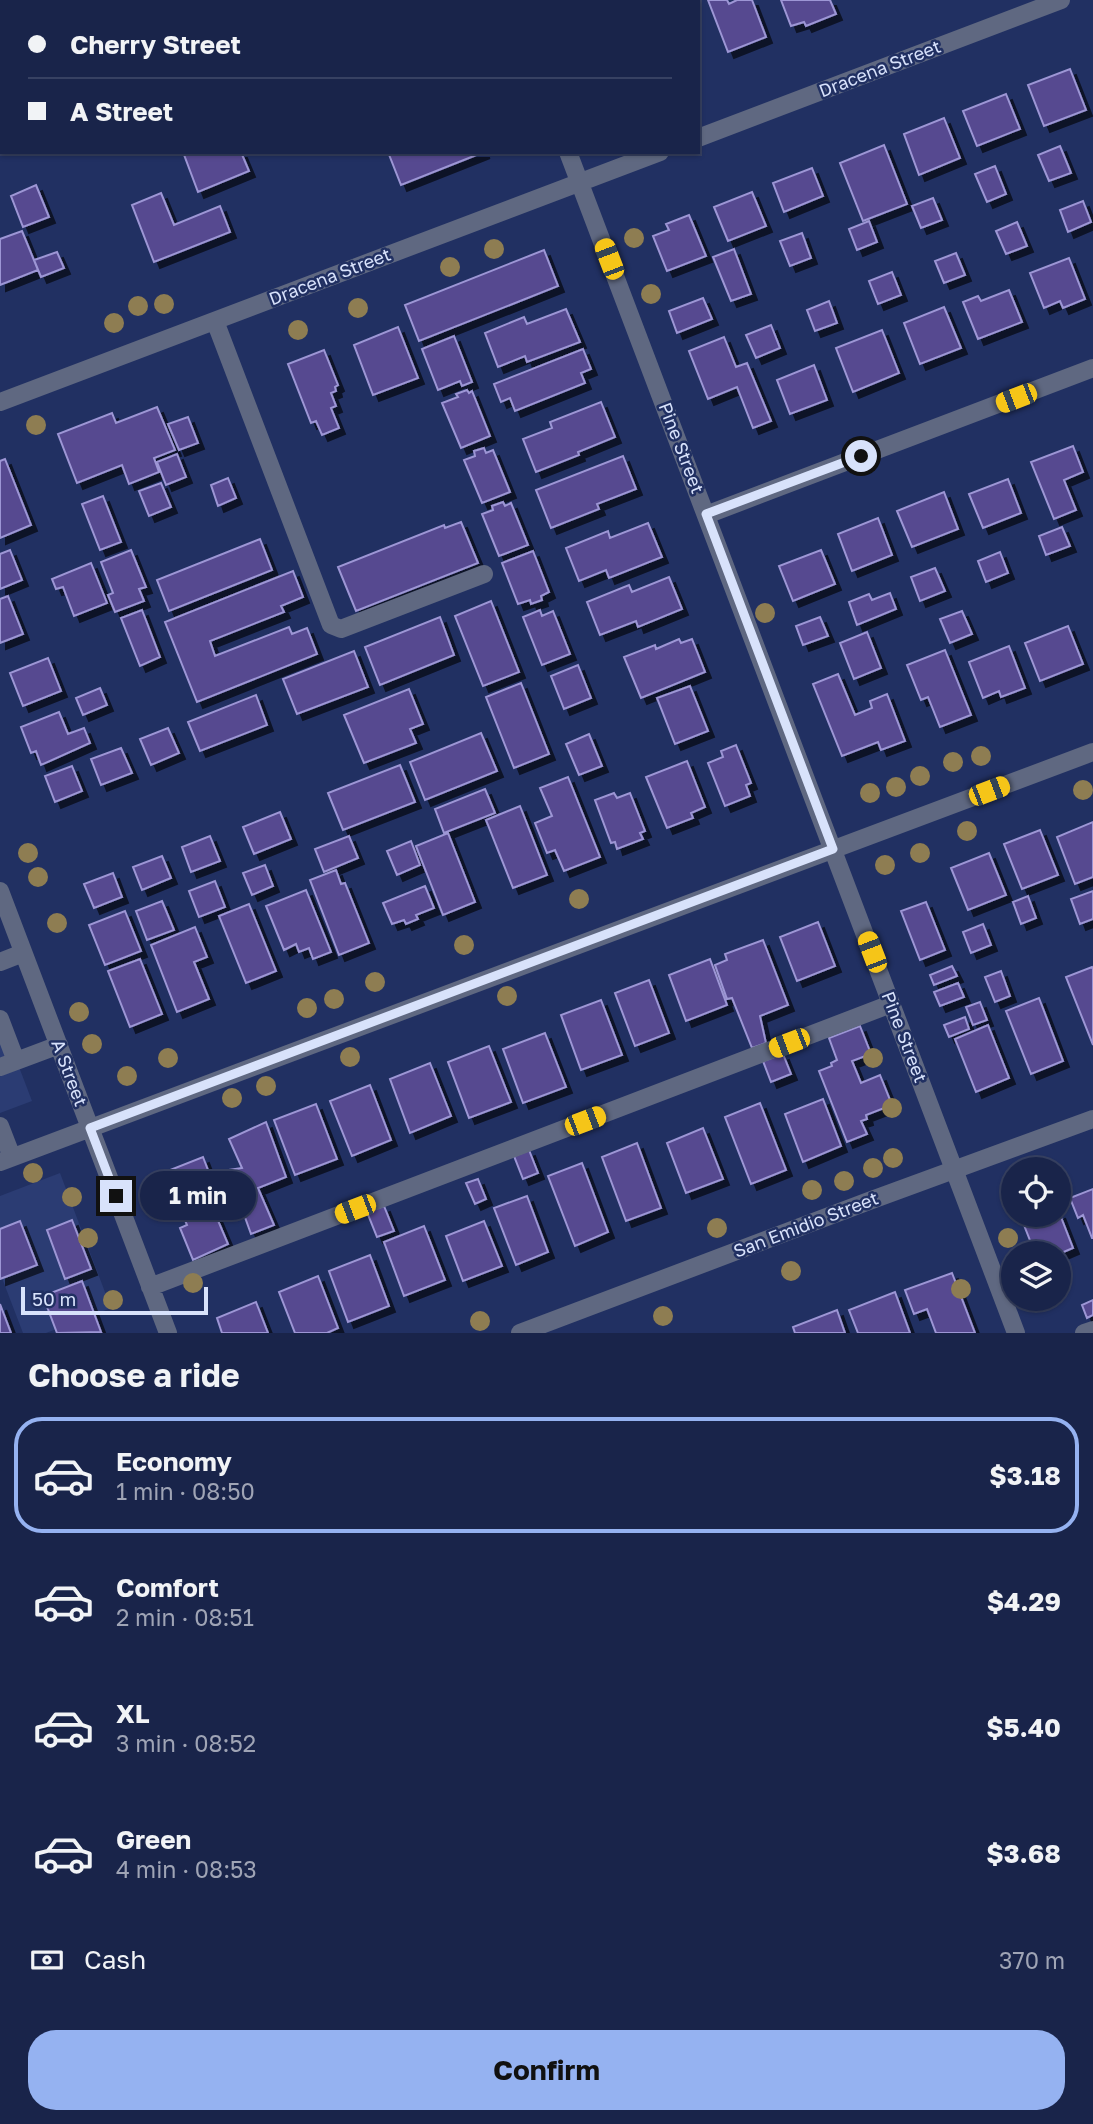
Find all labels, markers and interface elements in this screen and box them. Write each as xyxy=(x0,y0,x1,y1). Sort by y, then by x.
text: Cherry Street xyxy=(70,29,241,60)
street label: Dracena Street xyxy=(816,35,944,101)
text: A Street xyxy=(70,96,173,127)
car xyxy=(592,236,627,282)
street label: Dracena Street xyxy=(266,243,394,309)
car xyxy=(993,381,1040,415)
street label: Pine Street xyxy=(654,399,709,496)
route start xyxy=(845,440,877,472)
car xyxy=(966,774,1013,808)
car xyxy=(855,929,890,975)
street label: Pine Street xyxy=(877,988,932,1085)
car xyxy=(766,1026,813,1060)
street label: A Street xyxy=(47,1036,93,1109)
car xyxy=(562,1104,609,1138)
map controls xyxy=(1001,1157,1071,1311)
button: locate xyxy=(1001,1157,1071,1227)
callout: 1 min xyxy=(140,1172,256,1220)
route end xyxy=(100,1180,132,1212)
text: 1 min xyxy=(169,1181,227,1209)
street label: San Emidio Street xyxy=(730,1186,881,1262)
car xyxy=(332,1192,379,1226)
button: layers xyxy=(1001,1241,1071,1311)
scale bar xyxy=(21,1284,208,1316)
text: 50 m xyxy=(32,1287,76,1310)
text: Choose a ride xyxy=(28,1356,240,1394)
icon: car xyxy=(32,1444,95,1507)
text: Economy xyxy=(116,1446,232,1477)
text: $3.18 xyxy=(989,1460,1061,1491)
text: 1 min · 08:50 xyxy=(116,1477,255,1505)
icon: car xyxy=(32,1570,95,1633)
text: Comfort xyxy=(116,1572,219,1603)
text: $4.29 xyxy=(987,1586,1061,1617)
text: 2 min · 08:51 xyxy=(116,1603,254,1631)
icon: car xyxy=(32,1696,95,1759)
text: XL xyxy=(116,1698,150,1729)
text: $5.40 xyxy=(986,1712,1061,1743)
text: 3 min · 08:52 xyxy=(116,1729,256,1757)
icon: car xyxy=(32,1822,95,1885)
text: Green xyxy=(116,1824,191,1855)
text: $3.68 xyxy=(986,1838,1061,1869)
text: 4 min · 08:53 xyxy=(116,1855,257,1883)
icon: cash xyxy=(28,1941,66,1979)
text: Cash xyxy=(84,1944,146,1975)
text: 370 m xyxy=(999,1946,1065,1974)
button: Confirm xyxy=(28,2030,1065,2110)

